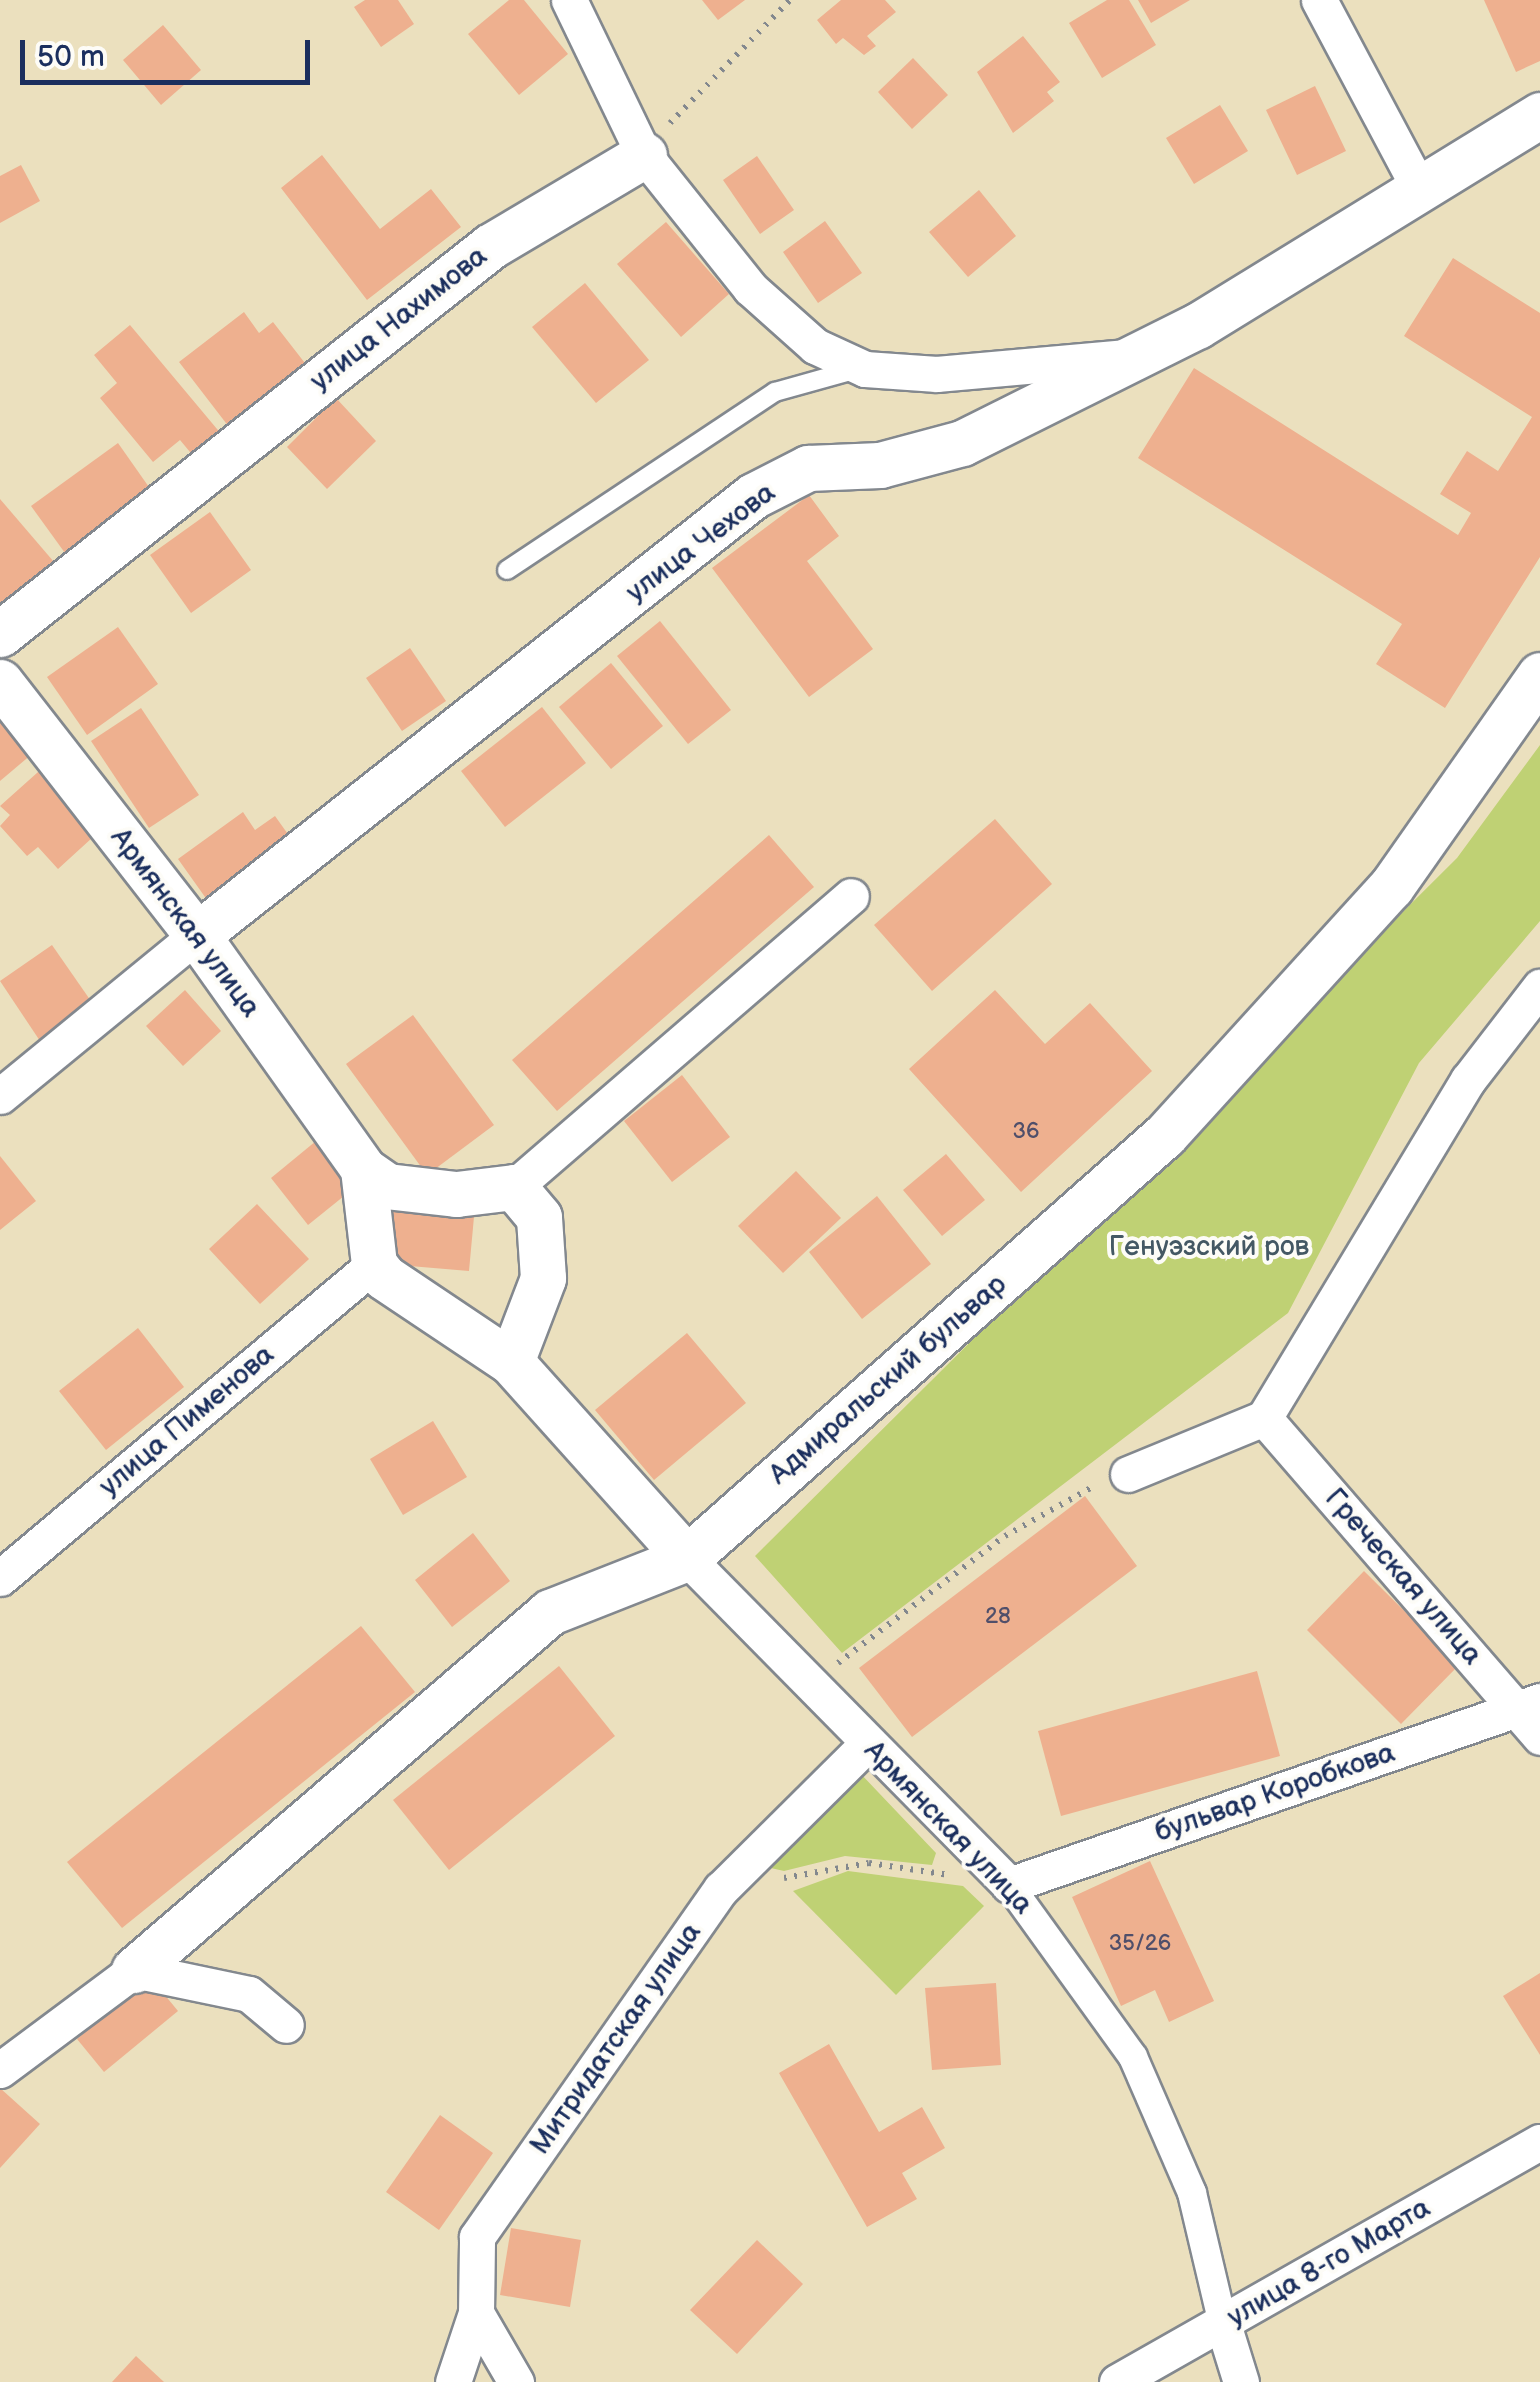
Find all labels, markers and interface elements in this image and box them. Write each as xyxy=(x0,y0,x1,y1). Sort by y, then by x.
scale bar xyxy=(25,20,315,82)
text: 50 m xyxy=(37,39,105,75)
street label: улица Нахимова xyxy=(304,240,494,398)
street label: улица Чехова xyxy=(620,476,782,610)
street label: Армянская улица xyxy=(103,822,267,1024)
house number: 36 xyxy=(1013,1119,1039,1145)
park label: Генуэзский ров xyxy=(1109,1230,1309,1264)
street label: Адмиральский бульвар xyxy=(763,1268,1013,1492)
street label: улица Пименова xyxy=(93,1338,281,1504)
street label: Греческая улица xyxy=(1317,1482,1489,1672)
house number: 28 xyxy=(985,1604,1011,1630)
street label: Армянская улица xyxy=(857,1734,1039,1922)
street label: бульвар Коробкова xyxy=(1151,1736,1399,1850)
street label: Митридатская улица xyxy=(523,1917,709,2161)
house number: 35/26 xyxy=(1109,1931,1171,1957)
street label: улица 8-го Марта xyxy=(1222,2191,1436,2335)

